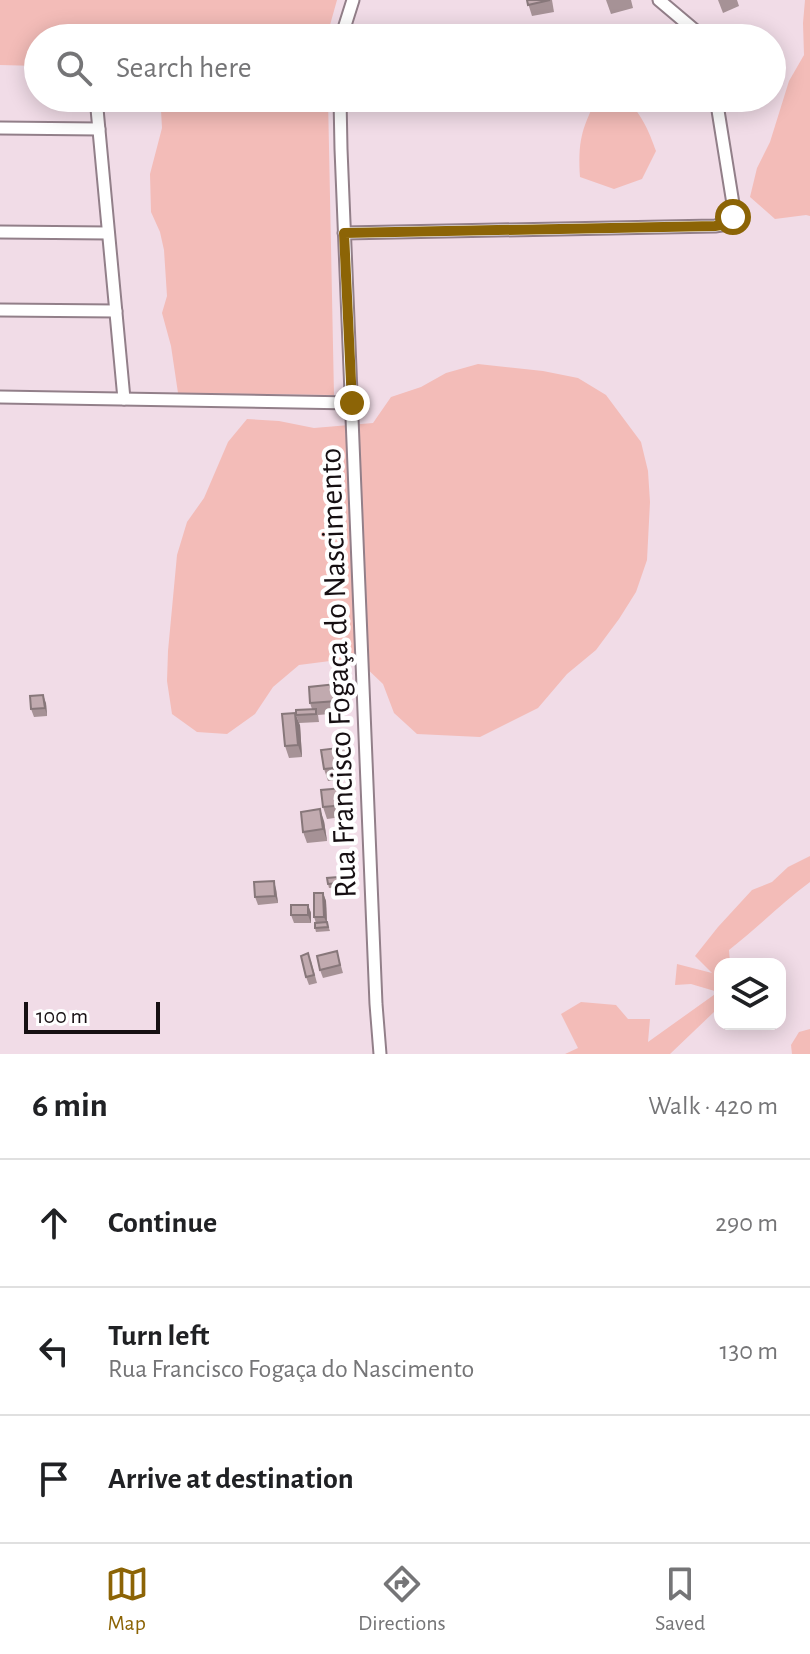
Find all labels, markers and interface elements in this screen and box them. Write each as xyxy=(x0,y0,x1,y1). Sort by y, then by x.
search box xyxy=(24,24,786,112)
icon: search xyxy=(52,46,96,90)
text: Search here xyxy=(116,53,252,83)
route start xyxy=(715,199,751,235)
route end xyxy=(334,385,370,421)
street label: Rua Francisco Fogaça do Nascimento xyxy=(314,447,362,899)
map controls xyxy=(714,958,786,1030)
button: layers xyxy=(714,958,786,1030)
scale bar xyxy=(24,998,160,1034)
text: 100 m xyxy=(36,1005,88,1027)
text: 6 min xyxy=(32,1089,108,1123)
text: Walk · 420 m xyxy=(648,1093,778,1119)
icon: ahead xyxy=(32,1201,76,1245)
text: Continue xyxy=(108,1208,217,1238)
text: 290 m xyxy=(715,1210,778,1236)
text: Turn left xyxy=(108,1321,209,1351)
icon: left xyxy=(32,1329,76,1373)
text: 130 m xyxy=(720,1338,778,1364)
text: Rua Francisco Fogaça do Nascimento xyxy=(108,1356,474,1382)
icon: arrive xyxy=(32,1457,76,1501)
text: Arrive at destination xyxy=(108,1464,354,1494)
tab: Map xyxy=(105,1562,149,1636)
tab: Directions xyxy=(358,1562,446,1636)
tab: Saved xyxy=(655,1562,705,1636)

